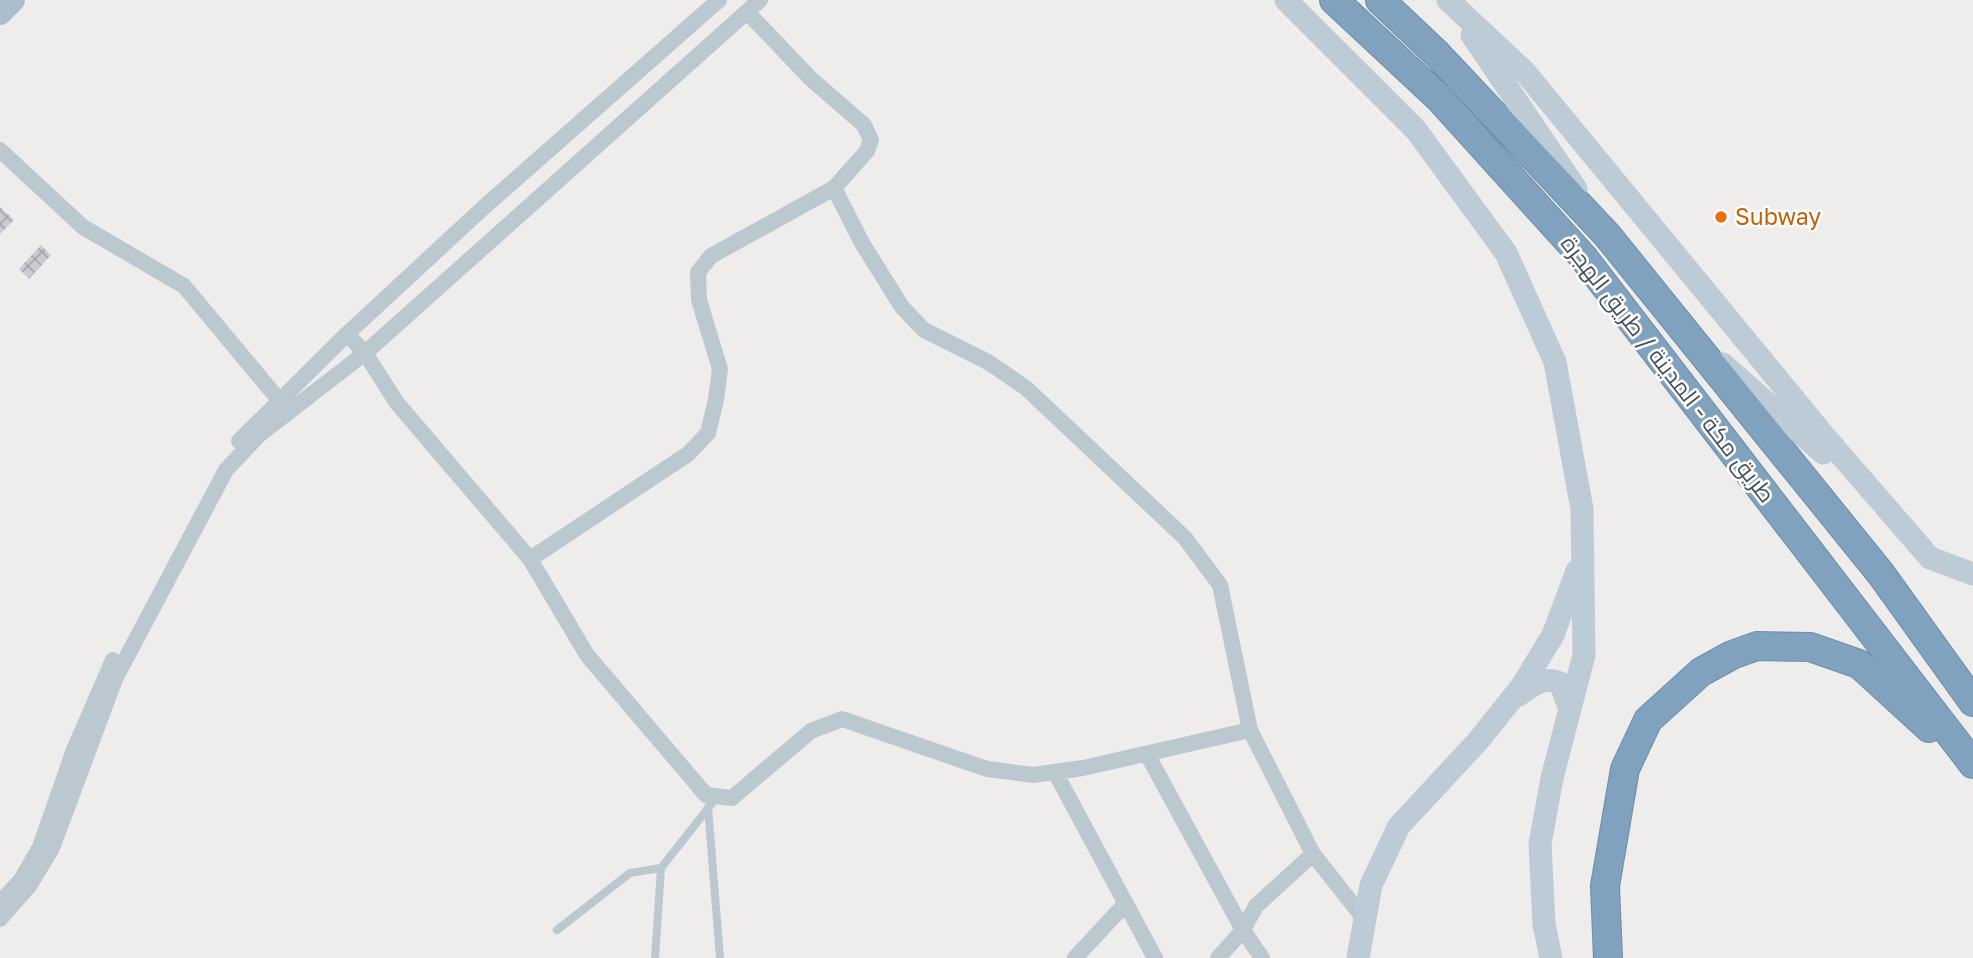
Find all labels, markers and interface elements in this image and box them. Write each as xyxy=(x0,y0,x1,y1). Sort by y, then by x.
place label: Subway xyxy=(1735,202,1821,230)
marker: Subway xyxy=(1713,209,1729,225)
street label: طريق مكة - المدينة / طريق الهجرة xyxy=(1555,229,1782,508)

